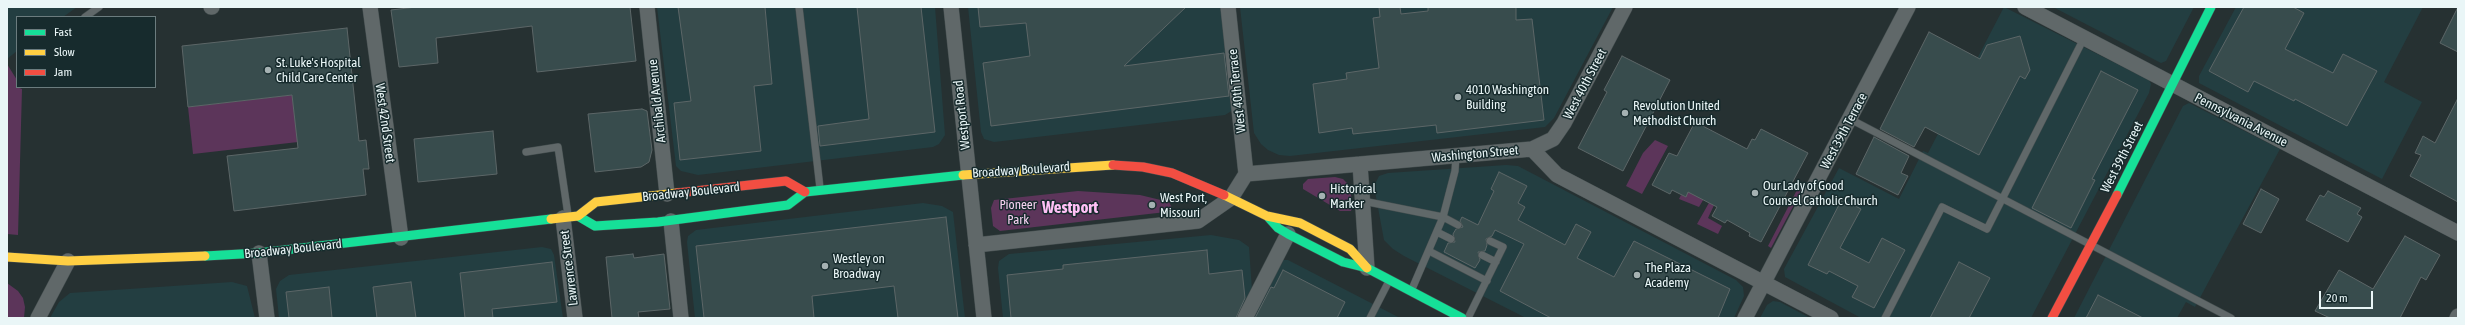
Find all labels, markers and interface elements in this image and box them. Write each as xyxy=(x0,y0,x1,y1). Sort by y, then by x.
legend xyxy=(16,16,156,88)
text: Fast xyxy=(54,25,72,39)
text: Slow xyxy=(54,45,75,59)
street label: West 40th Street xyxy=(1560,46,1610,122)
street label: West 40th Terrace xyxy=(1225,48,1249,134)
place label: St. Luke's Hospital Child Care Center xyxy=(276,55,361,86)
street label: Archibald Avenue xyxy=(645,59,669,143)
text: Jam xyxy=(54,65,72,79)
marker: St. Luke's Hospital Child Care Center xyxy=(263,65,273,75)
street label: Westport Road xyxy=(951,80,973,150)
street label: West 42nd Street xyxy=(372,82,398,164)
place label: 4010 Washington Building xyxy=(1466,82,1549,113)
street label: West 39th Terrace xyxy=(1817,90,1871,172)
street label: Pennsylvania Avenue xyxy=(2192,90,2290,150)
marker: 4010 Washington Building xyxy=(1453,92,1463,102)
place label: Revolution United Methodist Church xyxy=(1633,98,1720,129)
marker: Revolution United Methodist Church xyxy=(1620,108,1630,118)
street label: West 39th Street xyxy=(2097,119,2147,195)
street label: Washington Street xyxy=(1431,142,1519,166)
street label: Broadway Boulevard xyxy=(972,159,1070,181)
place label: Our Lady of Good Counsel Catholic Church xyxy=(1763,178,1878,209)
street label: Broadway Boulevard xyxy=(641,179,741,205)
place label: Historical Marker xyxy=(1330,181,1376,212)
marker: Our Lady of Good Counsel Catholic Church xyxy=(1750,188,1760,198)
place label: West Port, Missouri xyxy=(1160,190,1207,221)
marker: Historical Marker xyxy=(1317,191,1327,201)
park label: Pioneer Park xyxy=(999,197,1037,228)
district label: Westport xyxy=(1042,198,1098,218)
marker: West Port, Missouri xyxy=(1147,200,1157,210)
street label: Lawrence Street xyxy=(557,229,581,307)
street label: Broadway Boulevard xyxy=(243,236,343,262)
place label: Westley on Broadway xyxy=(833,251,885,282)
place label: The Plaza Academy xyxy=(1645,260,1691,291)
marker: Westley on Broadway xyxy=(820,261,830,271)
marker: The Plaza Academy xyxy=(1632,270,1642,280)
scale bar xyxy=(2321,283,2375,309)
text: 20 m xyxy=(2326,291,2348,305)

